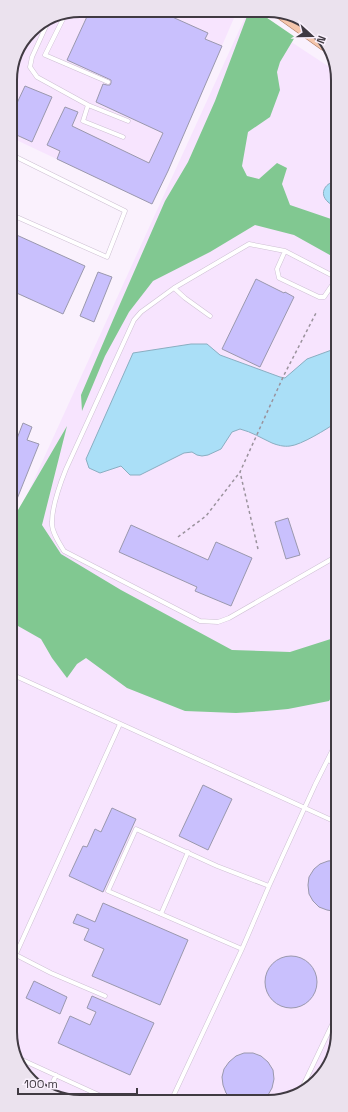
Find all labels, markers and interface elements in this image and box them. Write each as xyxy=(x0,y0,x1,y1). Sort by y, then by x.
north arrow xyxy=(292,16,332,56)
text: N xyxy=(313,34,329,46)
scale bar xyxy=(18,1070,137,1096)
text: 100 m xyxy=(24,1076,58,1092)

